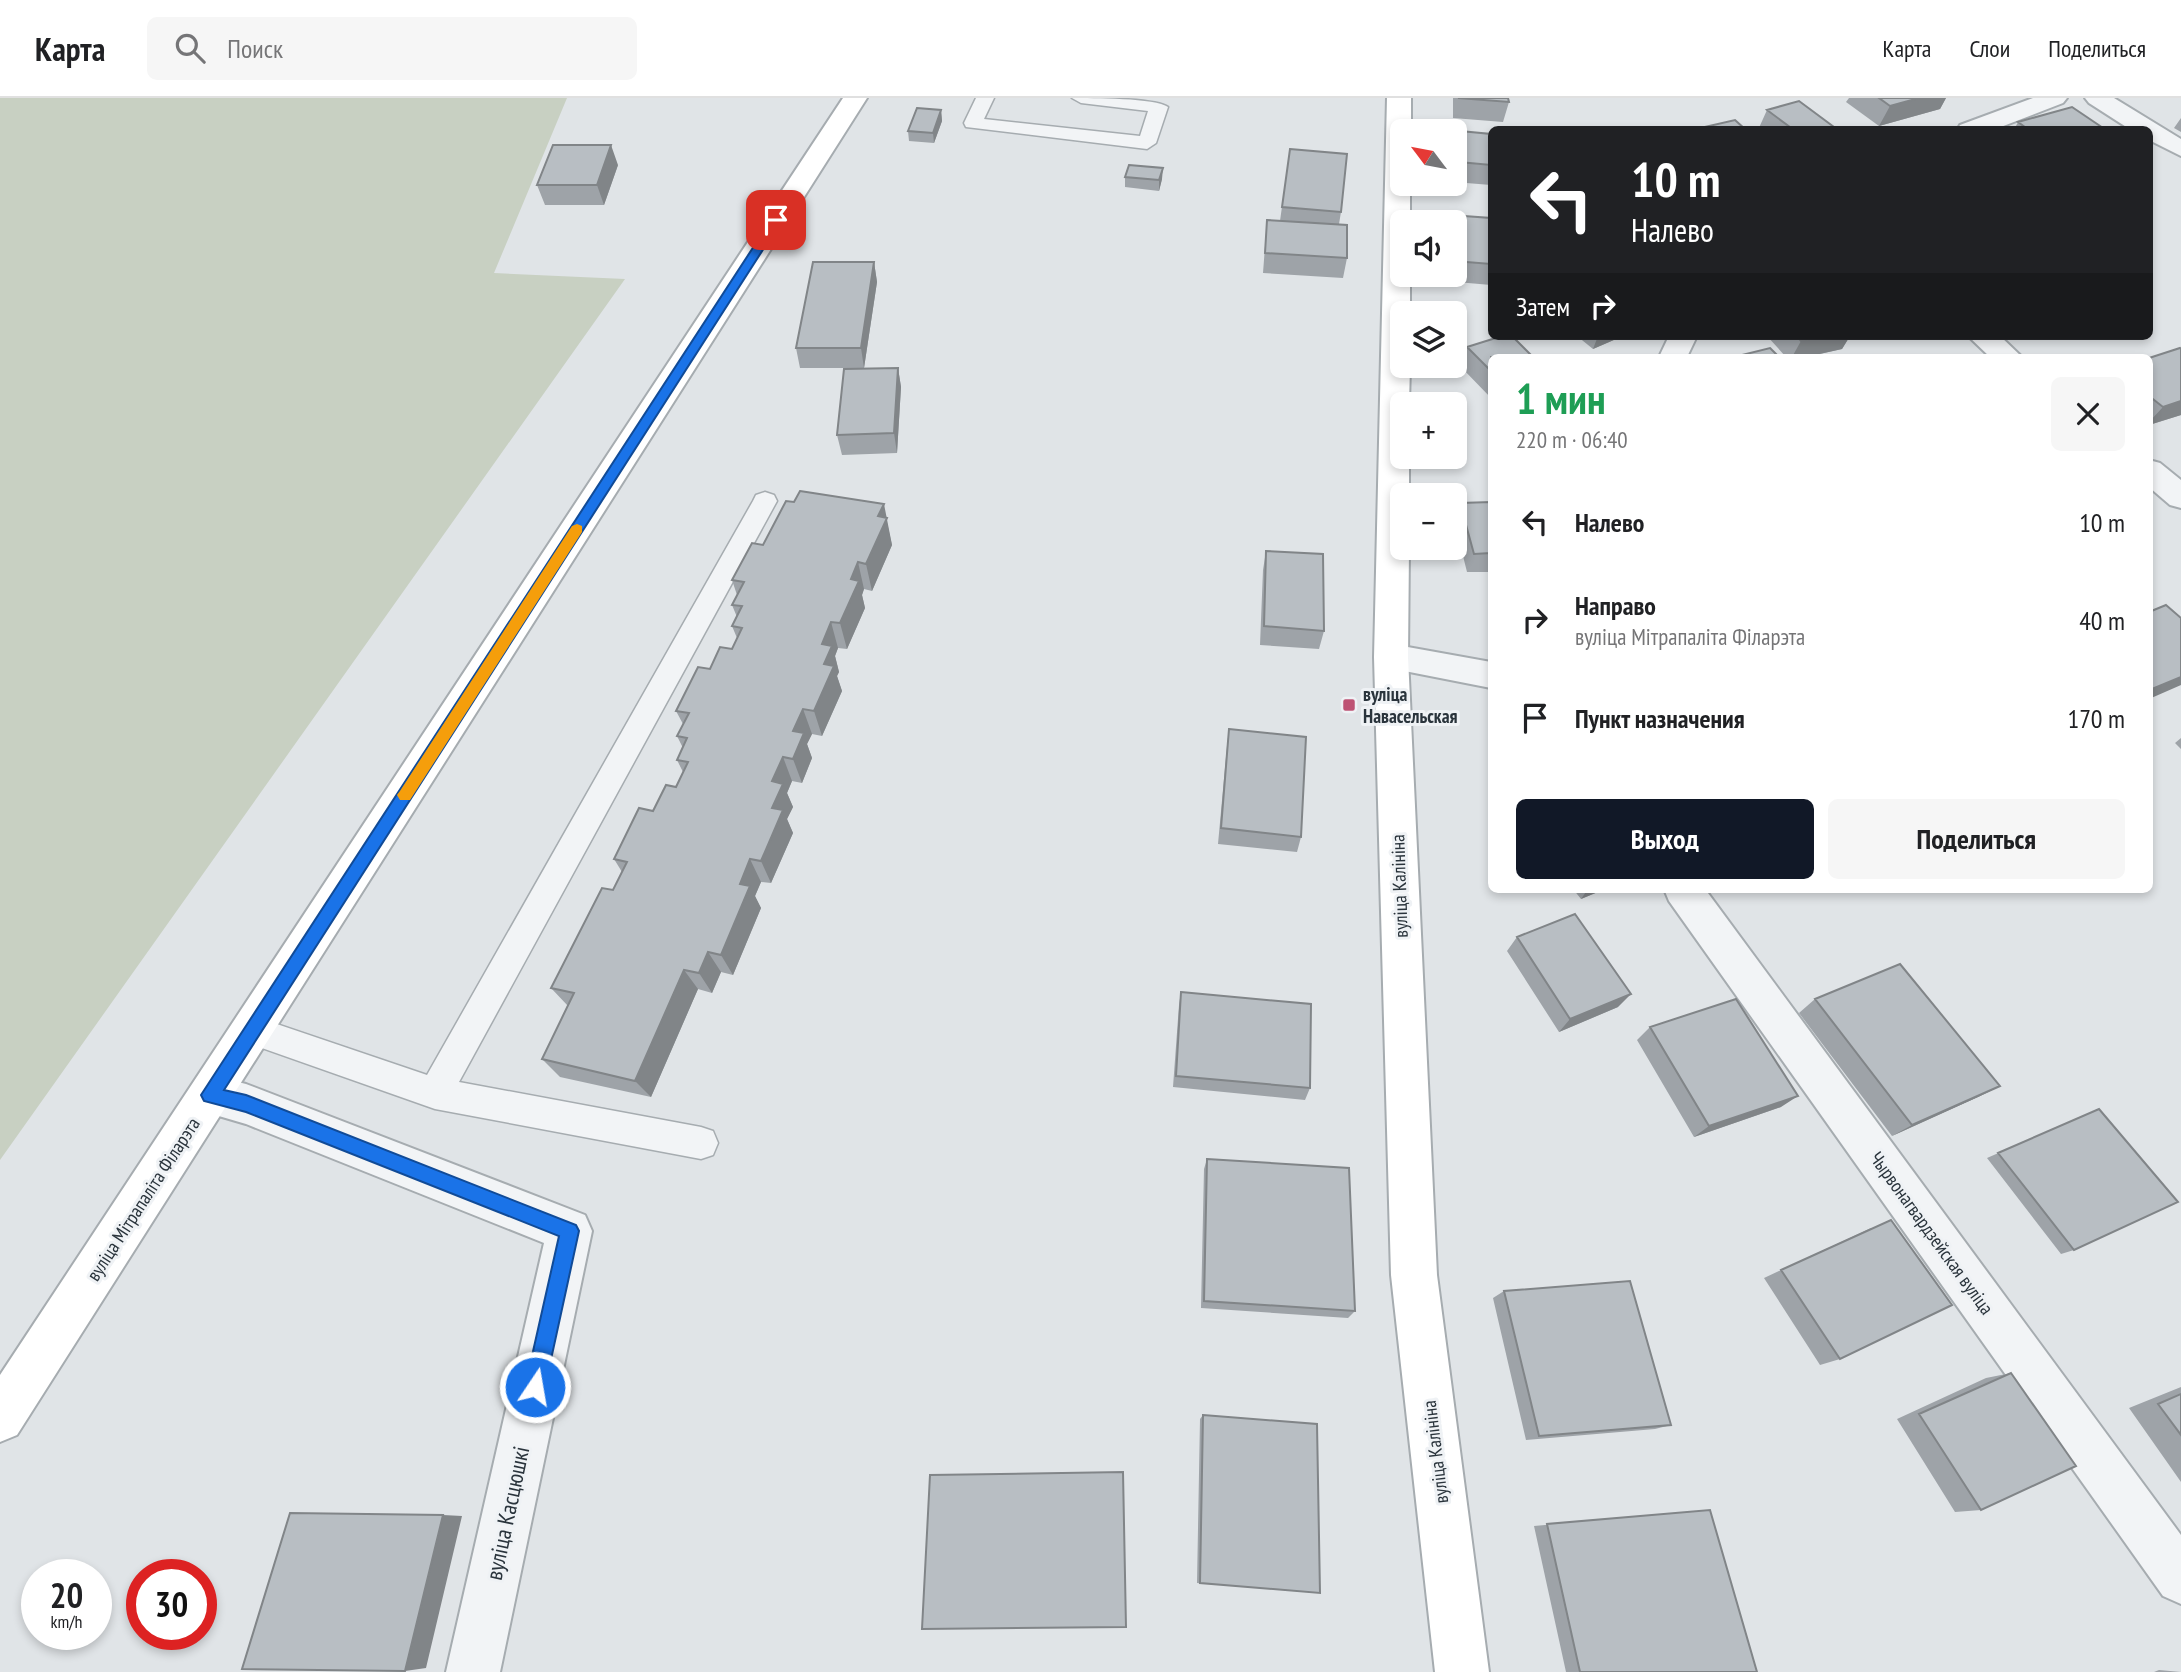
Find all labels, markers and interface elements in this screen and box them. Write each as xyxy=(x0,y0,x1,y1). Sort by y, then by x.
search box xyxy=(147,17,637,80)
text: Карта xyxy=(35,27,105,70)
icon: search xyxy=(171,29,209,67)
text: Поиск xyxy=(227,32,283,65)
text: Карта xyxy=(1883,33,1931,64)
text: Слои xyxy=(1969,33,2010,64)
text: Поделиться xyxy=(2048,33,2146,64)
north arrow xyxy=(1390,119,1466,196)
map controls xyxy=(1390,119,1467,560)
text: 10 m xyxy=(1631,147,1720,211)
icon: left xyxy=(1516,154,1607,245)
pin xyxy=(746,190,806,250)
icon: arrive xyxy=(757,201,795,239)
text: Налево xyxy=(1631,209,1714,251)
button: sound xyxy=(1390,210,1467,287)
icon: right xyxy=(1584,287,1622,325)
text: Затем xyxy=(1516,290,1570,323)
button: layers xyxy=(1390,301,1467,378)
text: 1 мин xyxy=(1516,371,1606,426)
button: close xyxy=(2051,377,2125,451)
button: + xyxy=(1390,392,1467,469)
text: 220 m · 06:40 xyxy=(1516,425,1628,454)
button: − xyxy=(1390,483,1467,560)
icon: left xyxy=(1516,503,1554,541)
text: Налево xyxy=(1575,506,1644,539)
text: 10 m xyxy=(2079,506,2125,539)
text: Направо xyxy=(1575,589,1656,622)
icon: right xyxy=(1516,601,1554,639)
text: 40 m xyxy=(2079,604,2125,637)
text: вуліца Мітрапаліта Філарэта xyxy=(1575,622,1805,651)
place label: вуліца Навасельская xyxy=(1363,682,1458,728)
marker: вуліца Навасельская xyxy=(1341,697,1357,713)
icon: arrive xyxy=(1516,699,1554,737)
text: Пункт назначения xyxy=(1575,702,1745,735)
text: 170 m xyxy=(2067,702,2125,735)
button: Выход xyxy=(1516,799,1814,879)
button: Поделиться xyxy=(1828,799,2125,879)
street label: вуліца Калініна xyxy=(1385,834,1413,938)
street label: вуліца Мітрапаліта Філарэта xyxy=(81,1113,205,1285)
street label: Чырвонагвардзейская вуліца xyxy=(1865,1147,1999,1319)
position arrow xyxy=(498,1350,572,1424)
street label: вуліца Калініна xyxy=(1417,1399,1453,1505)
street label: вуліца Касцюшкі xyxy=(479,1443,535,1583)
speed limit sign: 30 xyxy=(126,1559,217,1650)
text: 20 xyxy=(50,1572,83,1618)
text: km/h xyxy=(51,1610,82,1633)

